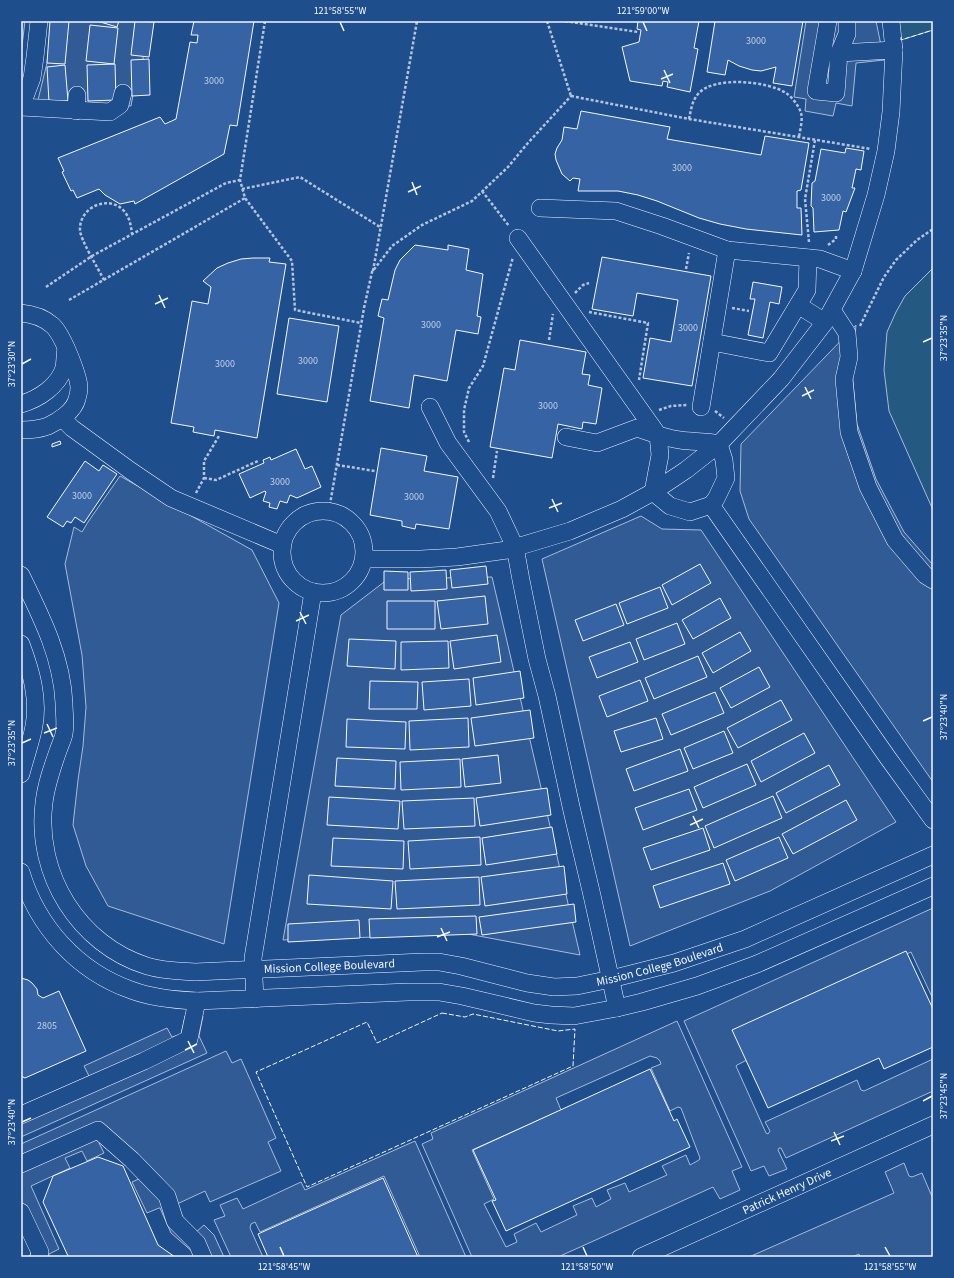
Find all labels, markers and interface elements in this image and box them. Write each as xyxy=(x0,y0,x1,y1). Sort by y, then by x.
text: 121°58'55"W xyxy=(314,4,366,18)
text: 121°59'00"W xyxy=(617,4,669,18)
house number: 3000 xyxy=(746,34,766,48)
house number: 3000 xyxy=(204,74,224,88)
house number: 3000 xyxy=(672,161,692,175)
house number: 3000 xyxy=(821,191,841,205)
text: 37°23'35"N xyxy=(937,315,951,361)
house number: 3000 xyxy=(421,318,441,332)
house number: 3000 xyxy=(678,321,698,335)
text: 37°23'30"N xyxy=(5,341,19,387)
house number: 3000 xyxy=(298,354,318,368)
house number: 3000 xyxy=(215,357,235,371)
house number: 3000 xyxy=(538,399,558,413)
house number: 3000 xyxy=(270,475,290,489)
house number: 3000 xyxy=(72,489,92,503)
house number: 3000 xyxy=(404,490,424,504)
text: 37°23'40"N xyxy=(937,694,951,740)
text: 37°23'35"N xyxy=(5,720,19,766)
street label: Mission College Boulevard xyxy=(595,939,725,991)
street label: Mission College Boulevard xyxy=(264,955,395,978)
house number: 2805 xyxy=(37,1019,57,1033)
text: 37°23'45"N xyxy=(937,1073,951,1119)
text: 37°23'40"N xyxy=(5,1099,19,1145)
street label: Patrick Henry Drive xyxy=(740,1164,834,1219)
text: 121°58'45"W xyxy=(258,1260,310,1274)
text: 121°58'50"W xyxy=(561,1260,613,1274)
text: 121°58'55"W xyxy=(864,1260,916,1274)

